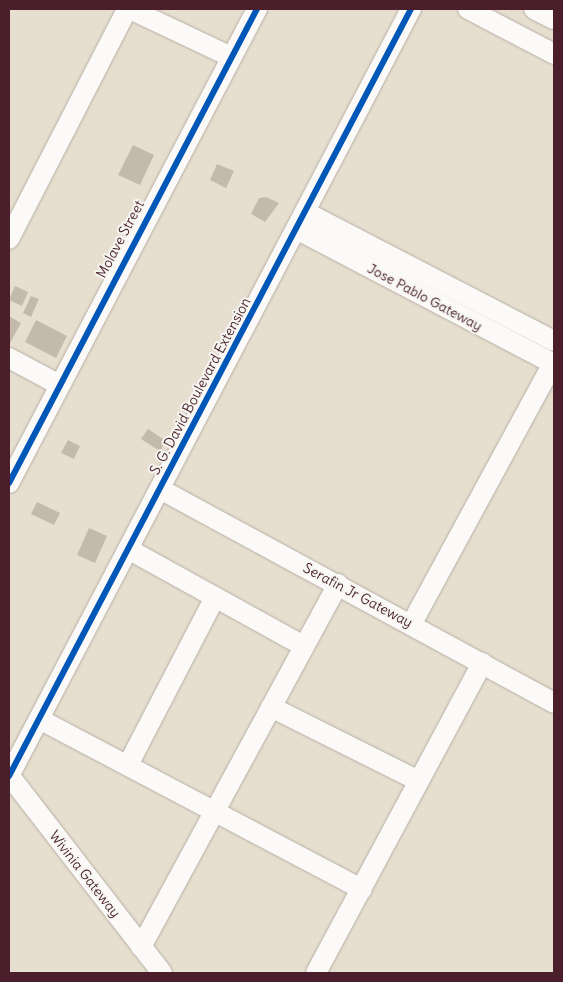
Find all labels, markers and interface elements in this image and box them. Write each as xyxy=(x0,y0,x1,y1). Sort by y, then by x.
street label: Molave Street xyxy=(93,197,147,281)
street label: Jose Pablo Gateway xyxy=(365,260,485,334)
street label: S. G. David Boulevard Extension xyxy=(146,295,254,477)
street label: Serafin Jr Gateway xyxy=(301,559,415,631)
street label: Wivinia Gateway xyxy=(46,827,124,921)

